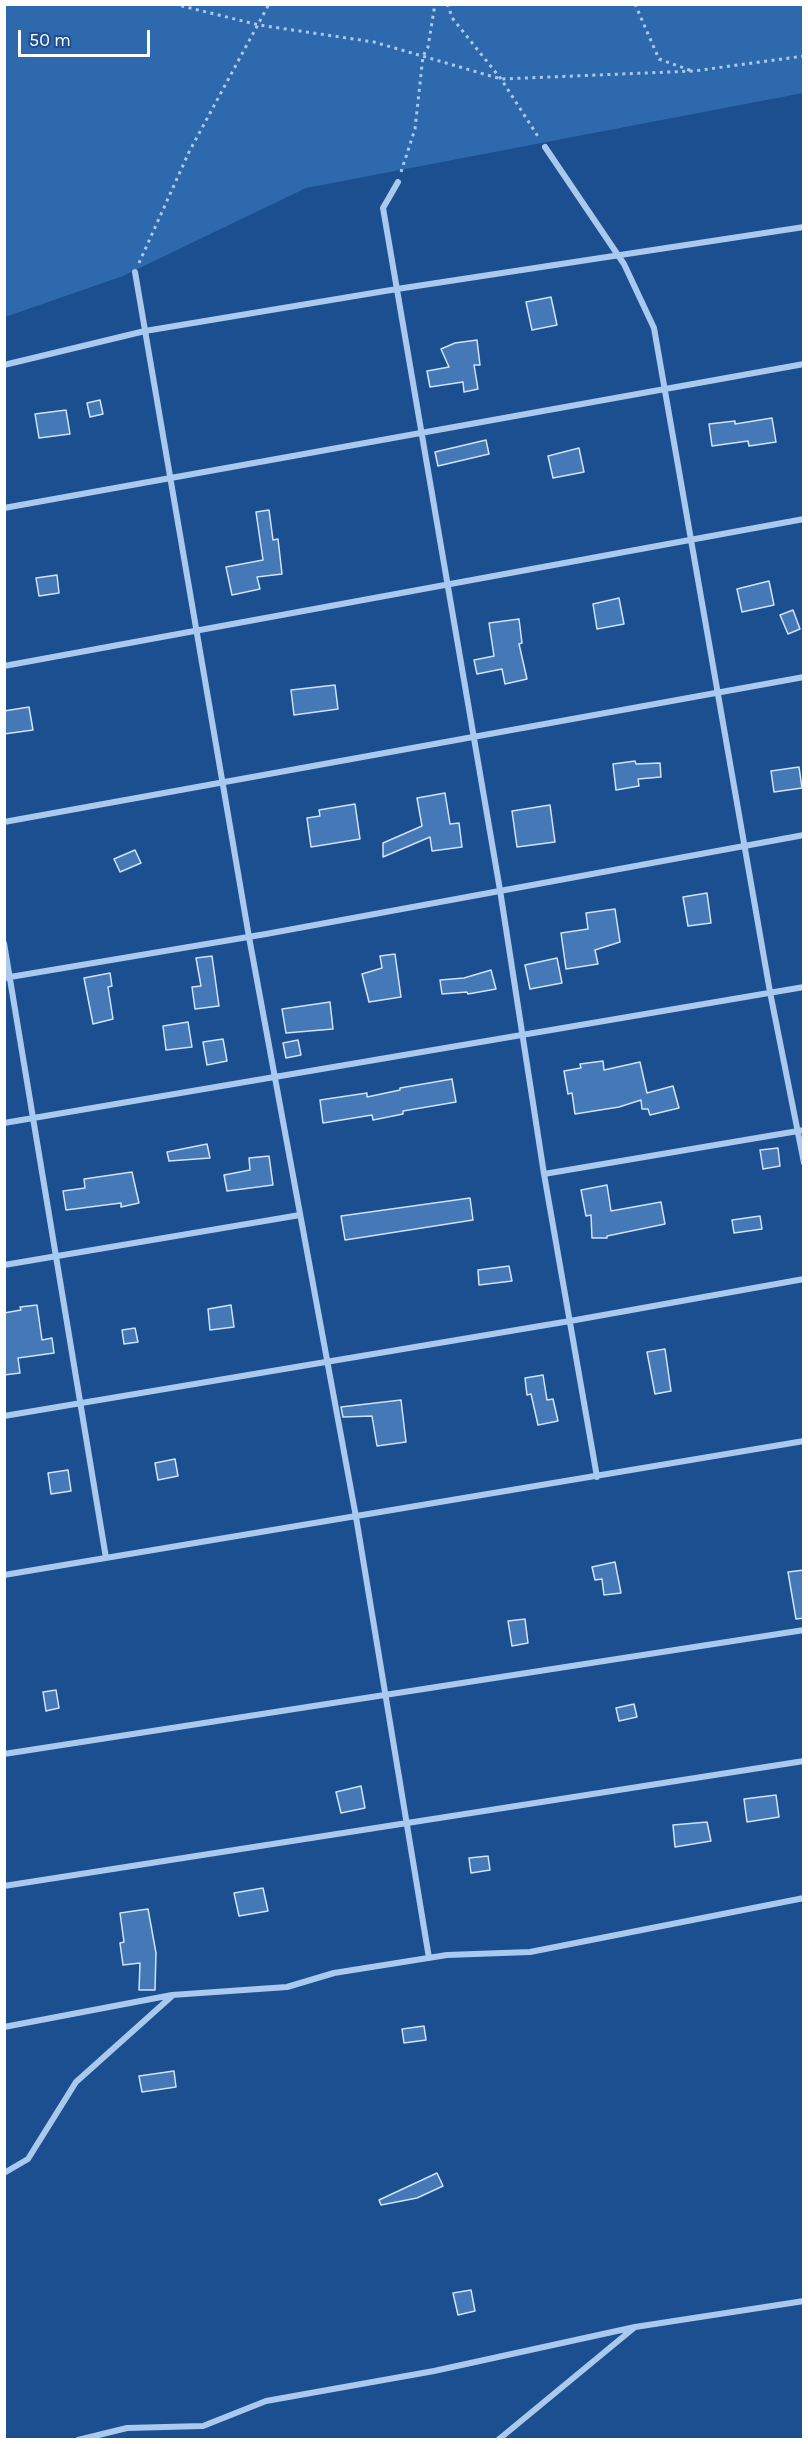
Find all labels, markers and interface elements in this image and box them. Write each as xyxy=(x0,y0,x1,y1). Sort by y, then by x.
scale bar xyxy=(21,18,153,56)
text: 50 m xyxy=(29,29,71,51)

